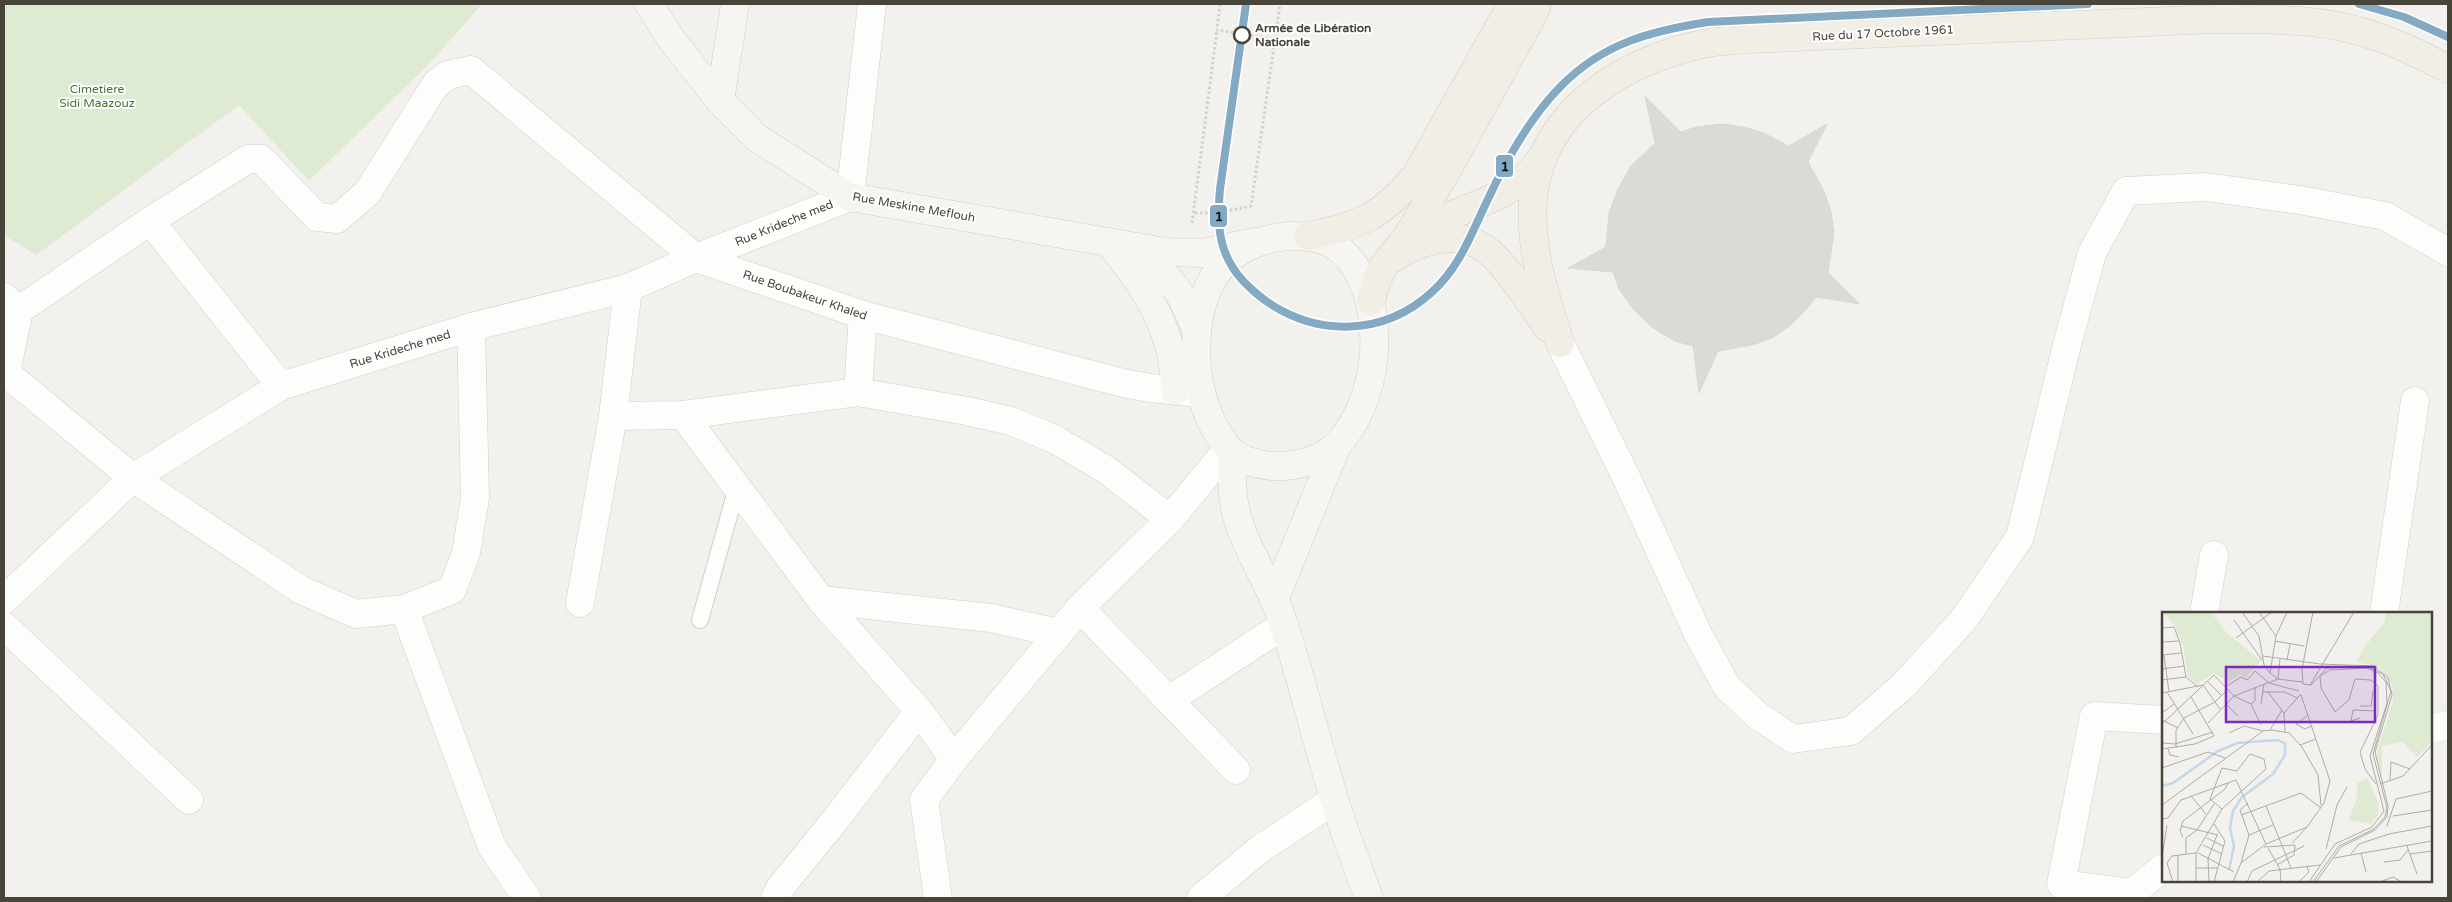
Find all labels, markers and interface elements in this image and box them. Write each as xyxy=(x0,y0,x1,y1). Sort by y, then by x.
place label: Armée de Libération Nationale xyxy=(1255,21,1371,49)
street label: Rue du 17 Octobre 1961 xyxy=(1812,22,1954,44)
marker: Armée de Libération Nationale xyxy=(1233,26,1251,44)
park label: Cimetiere Sidi Maazouz xyxy=(59,82,135,110)
line badge: 1 xyxy=(1495,154,1514,178)
text: 1 xyxy=(1501,158,1509,175)
street label: Rue Meskine Meflouh xyxy=(852,189,976,225)
street label: Rue Krideche med xyxy=(733,197,835,249)
line badge: 1 xyxy=(1209,204,1228,228)
text: 1 xyxy=(1215,208,1223,225)
street label: Rue Boubakeur Khaled xyxy=(741,267,869,323)
street label: Rue Krideche med xyxy=(348,327,452,371)
inset map xyxy=(2162,612,2432,882)

